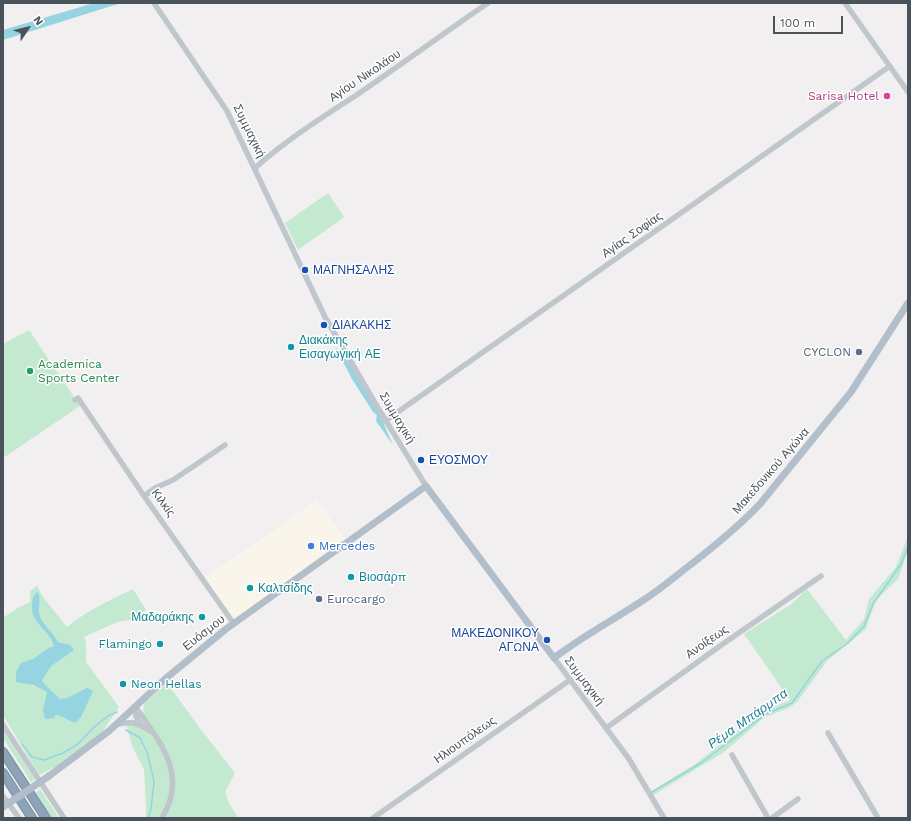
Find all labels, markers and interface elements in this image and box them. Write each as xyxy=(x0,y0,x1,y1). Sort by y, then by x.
north arrow xyxy=(8,8,48,48)
scale bar xyxy=(775,8,845,34)
text: N xyxy=(31,14,46,28)
text: 100 m xyxy=(780,16,815,30)
street label: Αγίου Νικολάου xyxy=(326,47,404,105)
place label: Sarisa Hotel xyxy=(808,89,879,103)
marker: Sarisa Hotel xyxy=(882,91,892,101)
street label: Συμμαχική xyxy=(230,102,268,160)
street label: Αγίας Σοφίας xyxy=(599,209,665,261)
place label: ΜΑΓΝΗΣΑΛΗΣ xyxy=(313,263,394,277)
marker: ΜΑΓΝΗΣΑΛΗΣ xyxy=(300,265,310,275)
place label: ΔΙΑΚΑΚΗΣ xyxy=(332,318,391,332)
marker: ΔΙΑΚΑΚΗΣ xyxy=(319,320,329,330)
place label: Διακάκης Εισαγωγική ΑΕ xyxy=(299,333,381,361)
marker: Διακάκης Εισαγωγική ΑΕ xyxy=(286,342,296,352)
place label: CYCLON xyxy=(803,345,851,359)
marker: CYCLON xyxy=(854,347,864,357)
place label: Academica Sports Center xyxy=(38,357,120,385)
marker: Academica Sports Center xyxy=(25,366,35,376)
street label: Συμμαχική xyxy=(376,390,418,446)
street label: Μακεδονικού Αγώνα xyxy=(730,425,812,517)
place label: ΕΥΟΣΜΟΥ xyxy=(429,453,488,467)
marker: ΕΥΟΣΜΟΥ xyxy=(416,455,426,465)
street label: Κιλκίς xyxy=(148,486,178,520)
place label: Mercedes xyxy=(319,539,375,553)
marker: Mercedes xyxy=(306,541,316,551)
place label: Βιοσάρπ xyxy=(359,570,406,584)
marker: Βιοσάρπ xyxy=(346,572,356,582)
place label: Καλτσίδης xyxy=(258,581,313,595)
marker: Καλτσίδης xyxy=(245,583,255,593)
place label: Eurocargo xyxy=(327,592,385,606)
marker: Eurocargo xyxy=(314,594,324,604)
place label: Μαδαράκης xyxy=(131,610,194,624)
street label: Ευόσμου xyxy=(180,612,228,654)
marker: Μαδαράκης xyxy=(197,612,207,622)
street label: Ανοίξεως xyxy=(683,622,731,662)
place label: ΜΑΚΕΔΟΝΙΚΟΥ ΑΓΩΝΑ xyxy=(451,626,539,654)
marker: ΜΑΚΕΔΟΝΙΚΟΥ ΑΓΩΝΑ xyxy=(542,635,552,645)
place label: Flamingo xyxy=(99,637,152,651)
marker: Flamingo xyxy=(155,639,165,649)
street label: Συμμαχική xyxy=(561,654,607,708)
place label: Neon Hellas xyxy=(131,677,201,691)
marker: Neon Hellas xyxy=(118,679,128,689)
water label: Ρέμα Μπάρμπα xyxy=(705,686,791,752)
street label: Ηλιουπόλεως xyxy=(431,713,499,767)

